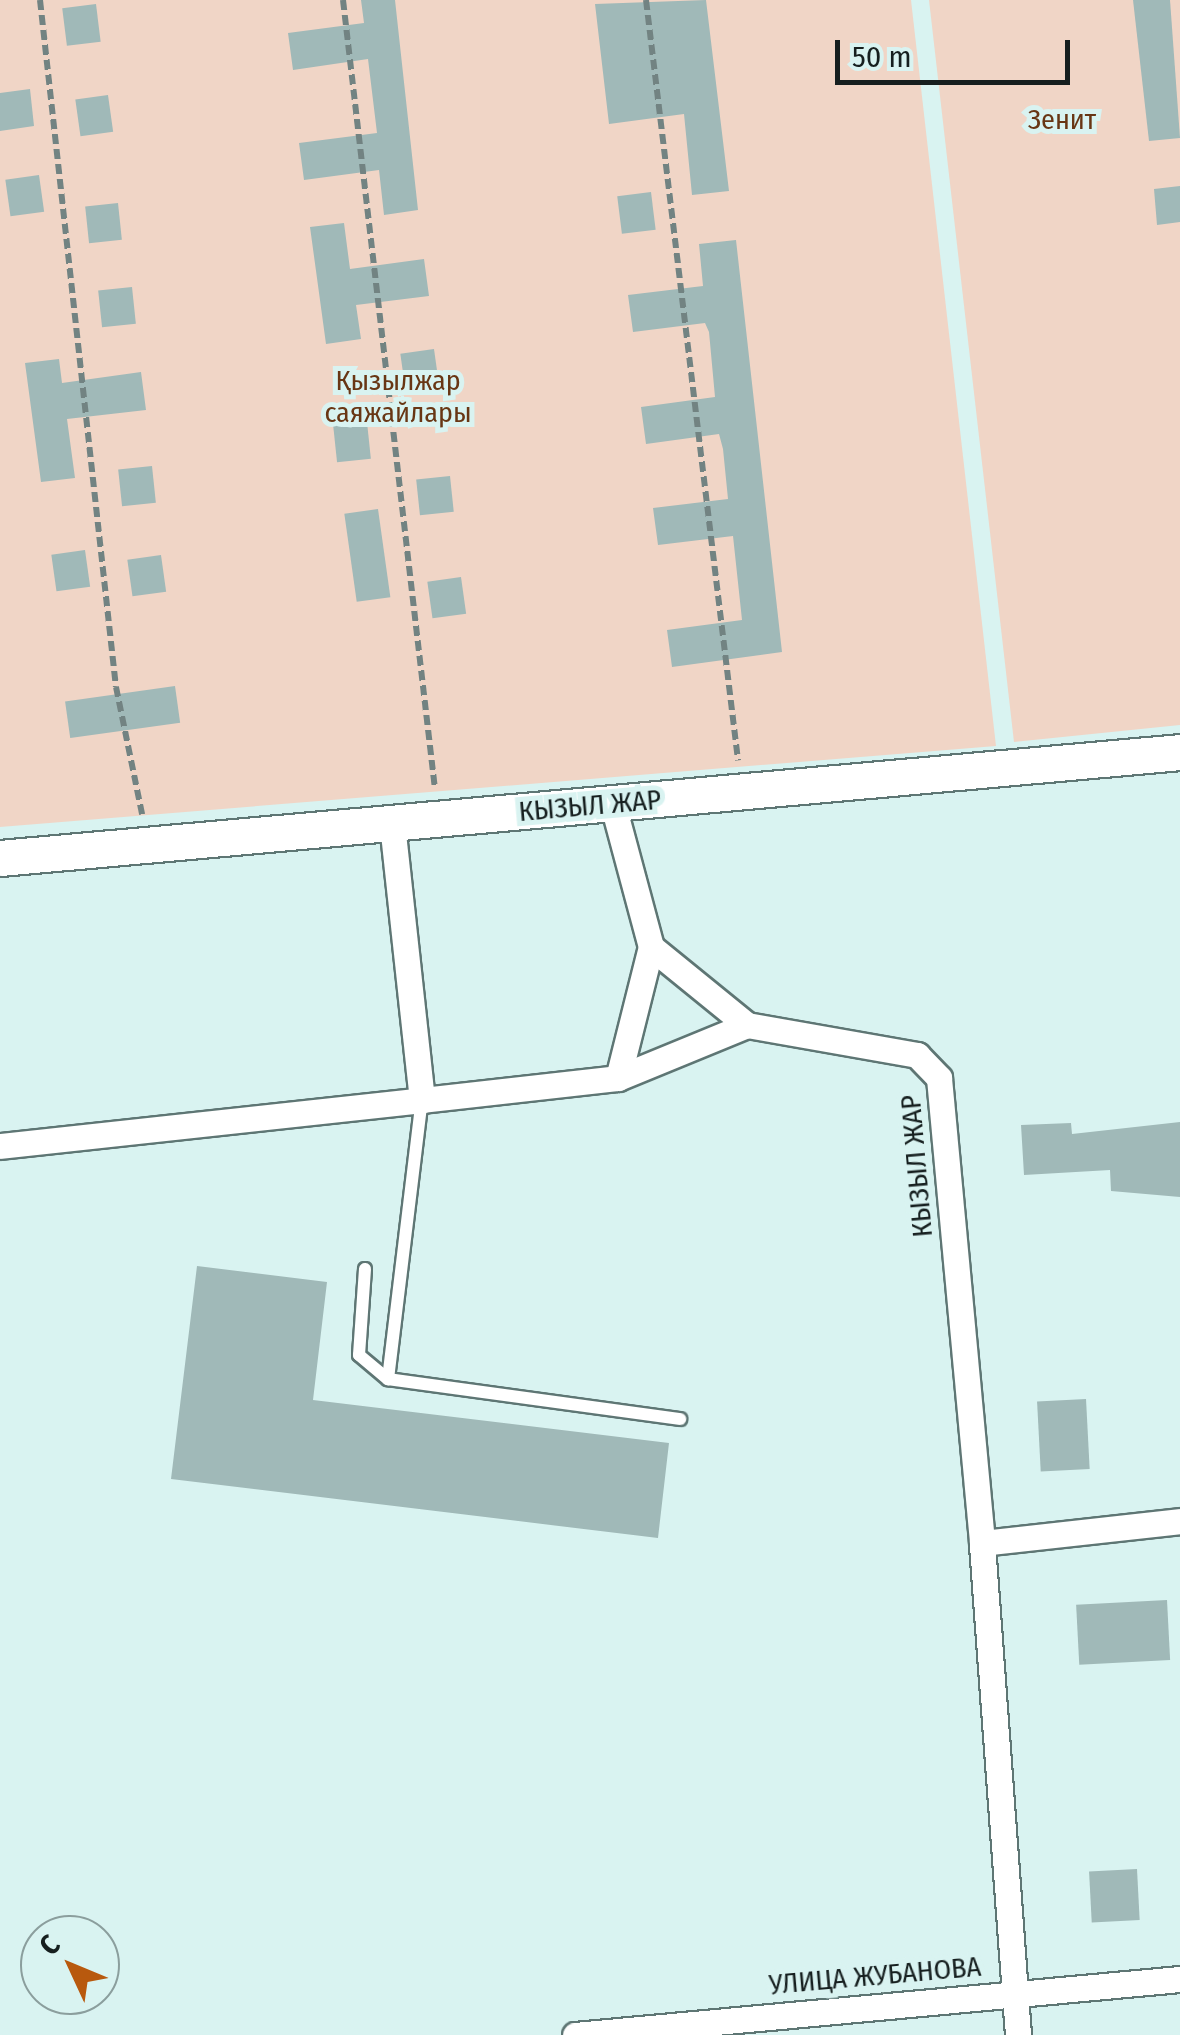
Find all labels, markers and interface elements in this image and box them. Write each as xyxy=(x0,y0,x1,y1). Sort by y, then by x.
scale bar xyxy=(840,20,1075,82)
text: 50 m xyxy=(852,39,912,75)
park label: Зенит xyxy=(1028,103,1096,137)
park label: Қызылжар саяжайлары xyxy=(324,364,472,430)
street label: КЫЗЫЛ ЖАР xyxy=(517,783,663,829)
street label: КЫЗЫЛ ЖАР xyxy=(894,1093,940,1239)
north arrow xyxy=(20,1915,120,2015)
text: С xyxy=(33,1928,66,1962)
street label: УЛИЦА ЖУБАНОВА xyxy=(768,1950,982,2002)

